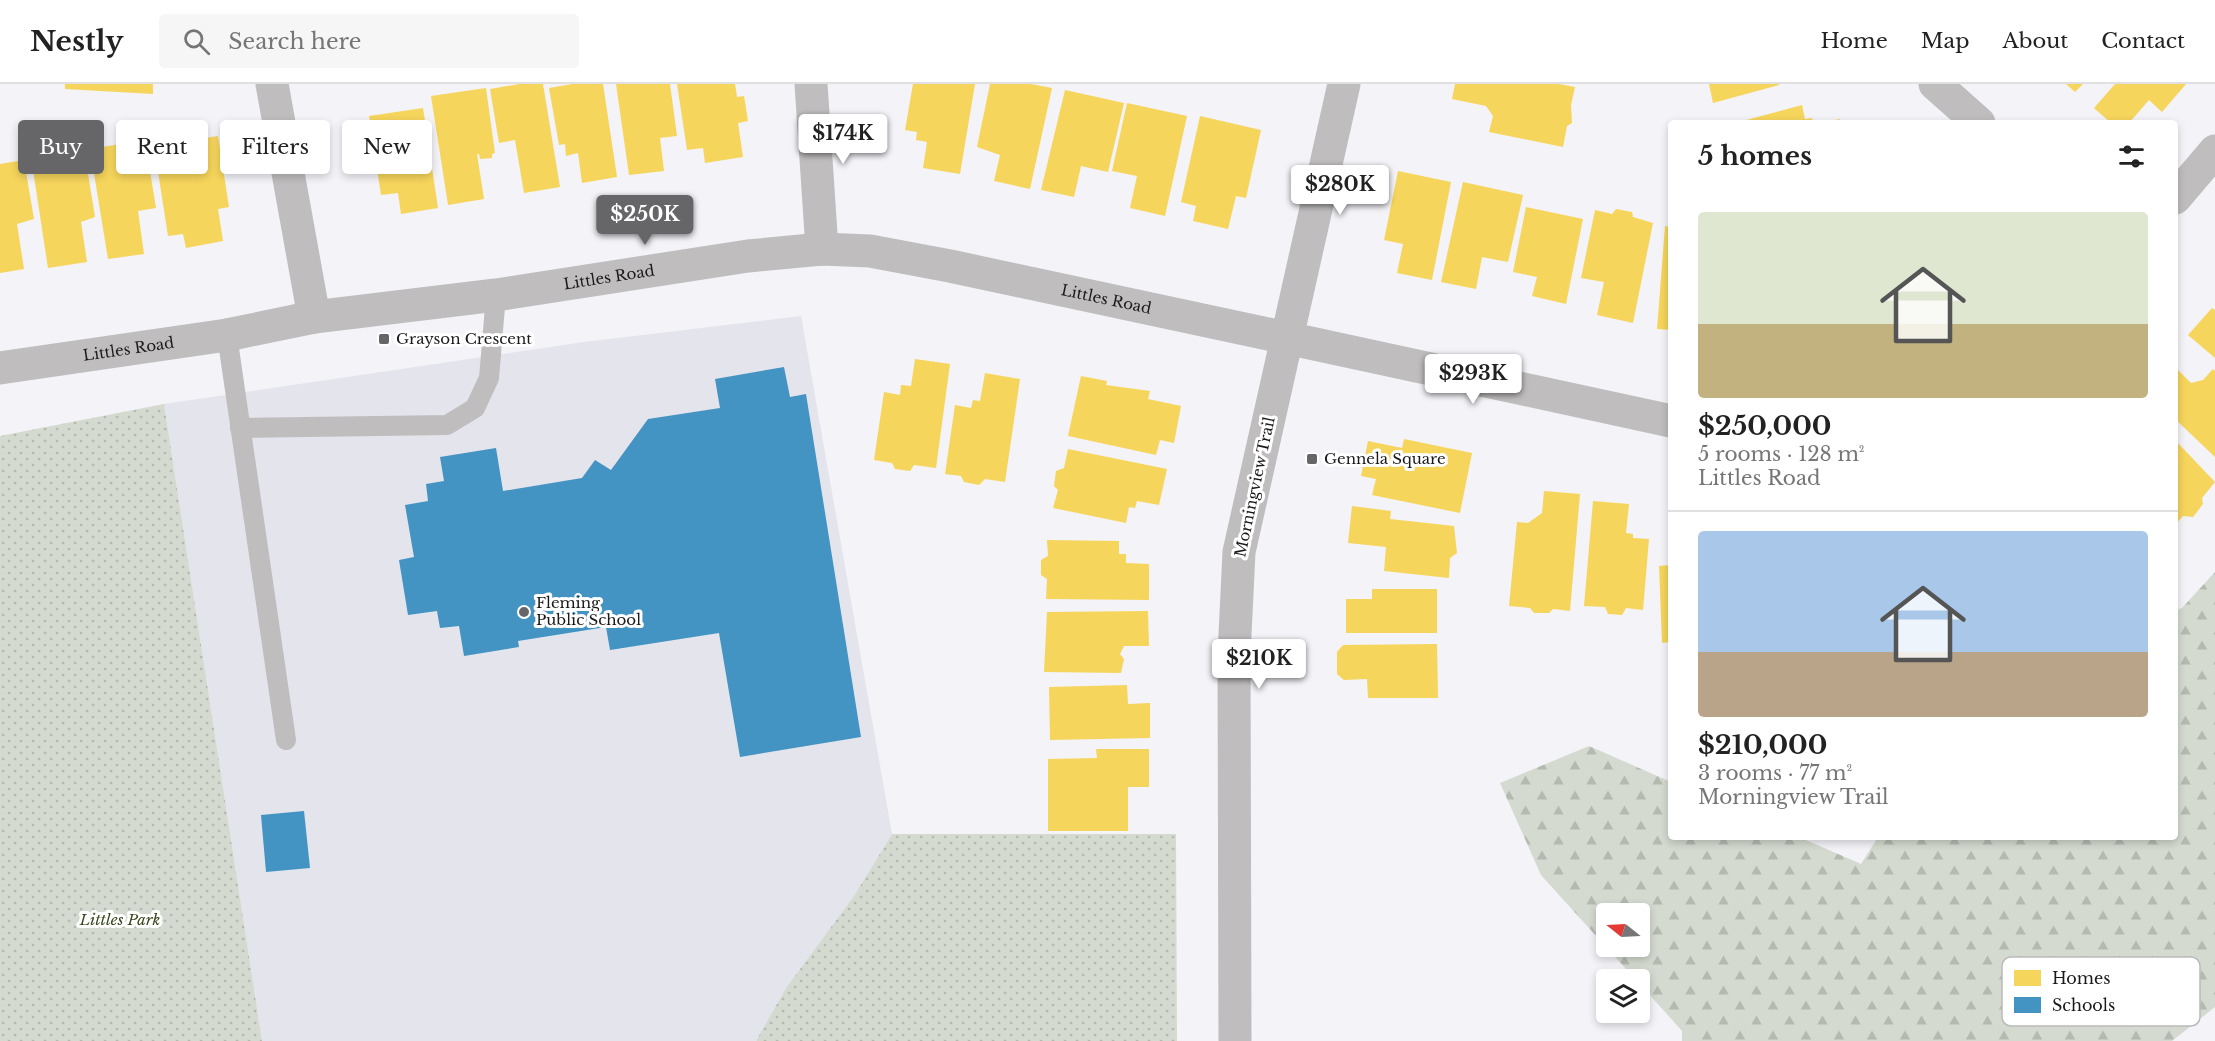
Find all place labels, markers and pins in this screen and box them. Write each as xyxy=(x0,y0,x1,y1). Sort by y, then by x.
pin: $174K xyxy=(801,114,885,165)
pin: $280K xyxy=(1298,165,1382,216)
pin: $250K xyxy=(603,195,687,246)
place label: Grayson Crescent xyxy=(396,329,532,348)
marker: Grayson Crescent xyxy=(377,332,391,346)
pin: $293K xyxy=(1431,354,1515,405)
place label: Gennela Square xyxy=(1324,449,1446,468)
marker: Gennela Square xyxy=(1305,452,1319,466)
place label: Fleming Public School xyxy=(536,593,641,629)
marker: Fleming Public School xyxy=(517,605,531,619)
pin: $210K xyxy=(1217,639,1301,690)

